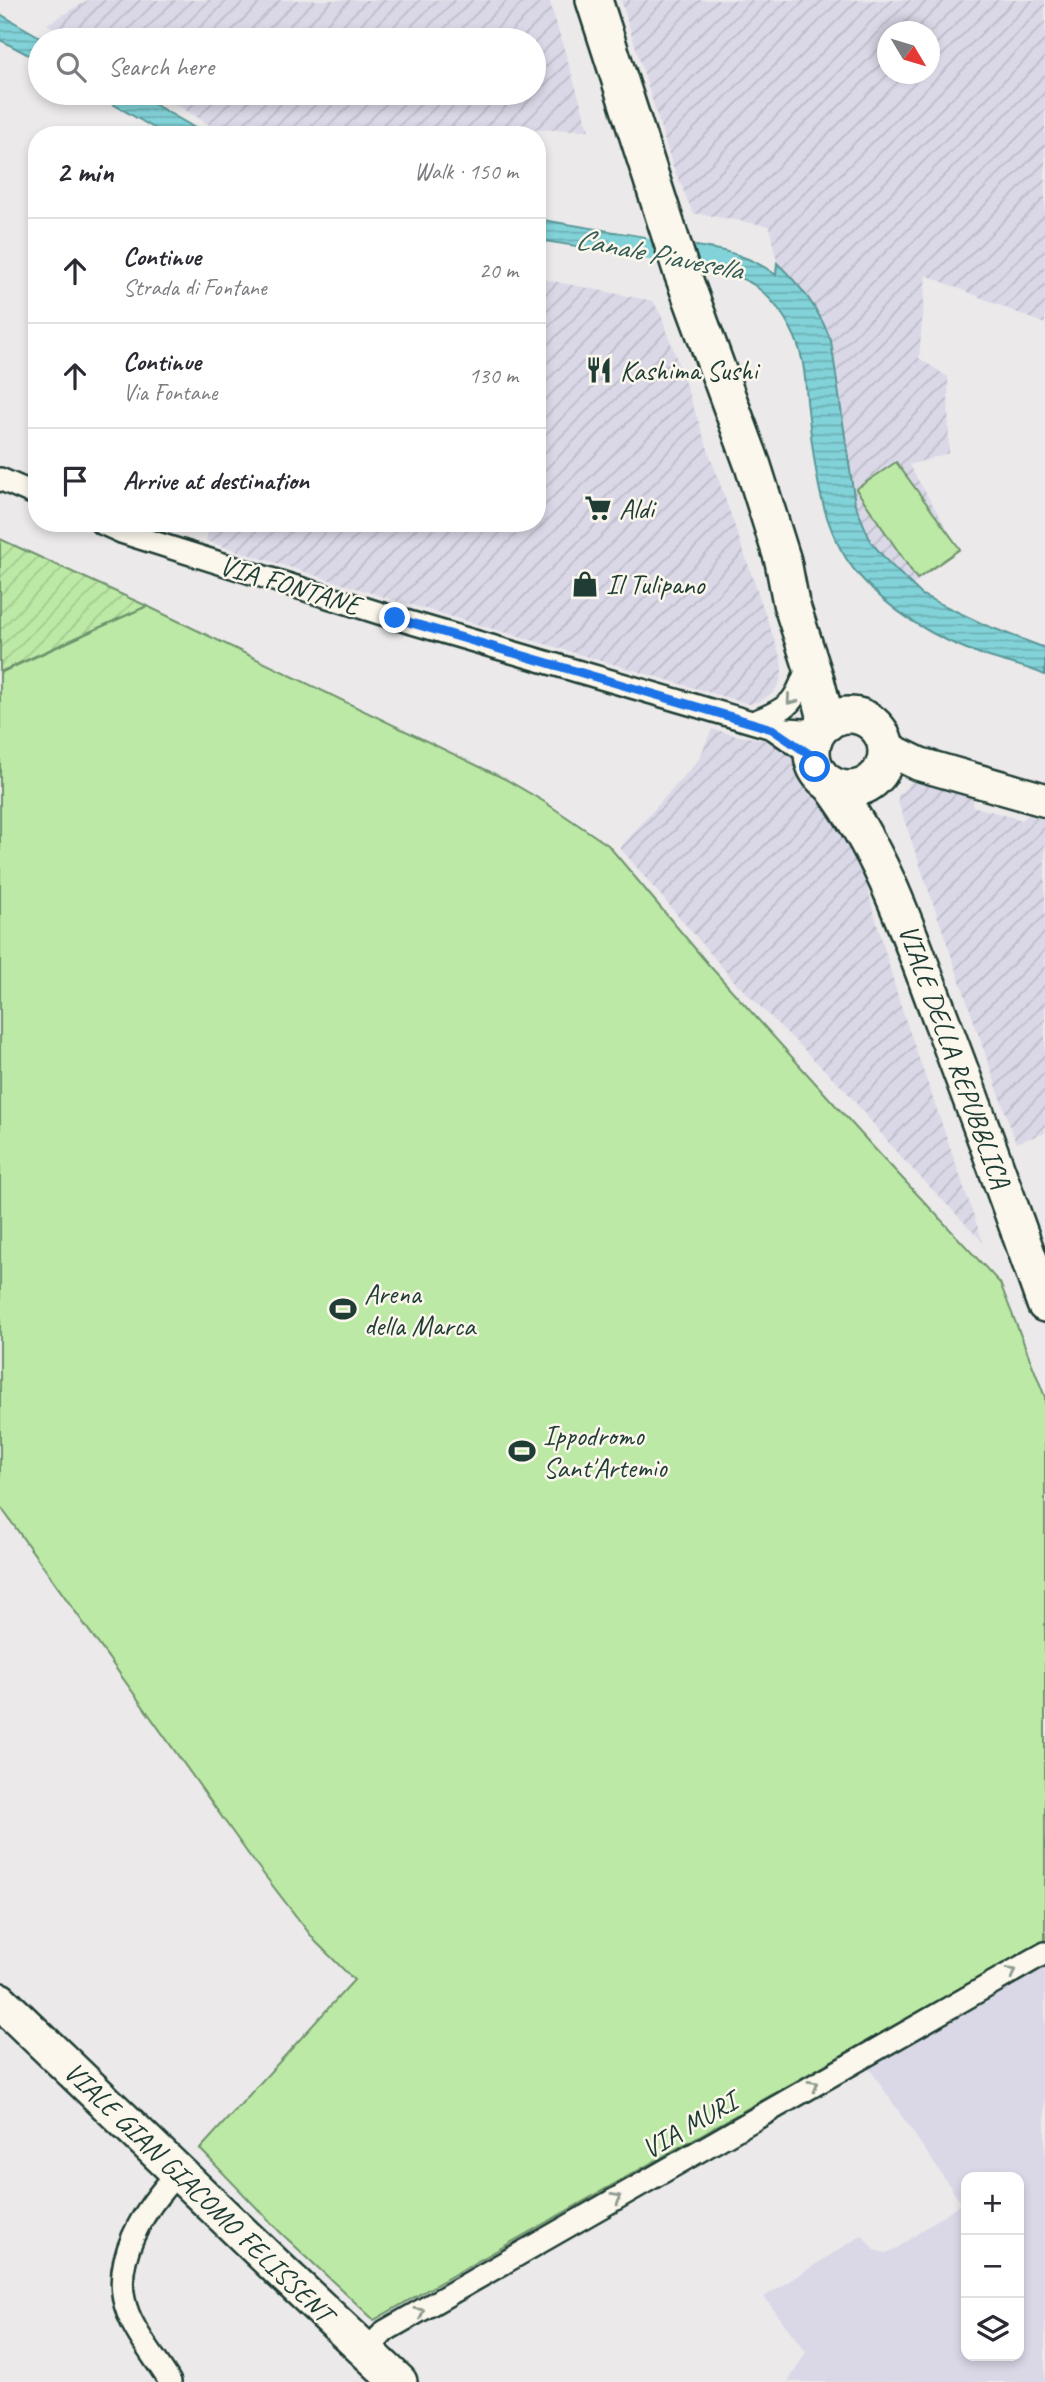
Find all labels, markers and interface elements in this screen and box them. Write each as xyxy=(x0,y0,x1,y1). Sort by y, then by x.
north arrow xyxy=(877,21,940,84)
search box xyxy=(28,28,546,105)
icon: search xyxy=(52,48,90,86)
text: Search here xyxy=(108,50,214,83)
text: 2 min xyxy=(56,153,113,191)
text: Walk · 150 m xyxy=(414,157,518,186)
water label: Canale Piavesella xyxy=(573,219,748,289)
text: Continue xyxy=(123,240,201,273)
icon: ahead xyxy=(56,252,94,290)
text: 20 m xyxy=(479,256,518,285)
text: Strada di Fontane xyxy=(123,273,266,302)
text: Continue xyxy=(123,345,201,378)
place label: Kashima Sushi xyxy=(620,353,761,388)
restaurant icon: Kashima Sushi xyxy=(584,355,614,385)
icon: ahead xyxy=(56,357,94,395)
text: 130 m xyxy=(469,361,518,390)
text: Via Fontane xyxy=(123,378,217,407)
icon: arrive xyxy=(56,462,94,500)
text: Arrive at destination xyxy=(123,464,309,497)
place label: Aldi xyxy=(619,491,658,526)
supermarket icon: Aldi xyxy=(583,493,613,523)
street label: VIA FONTANE xyxy=(216,547,368,624)
place label: Il Tulipano xyxy=(606,567,707,602)
shop icon: Il Tulipano xyxy=(570,569,600,599)
route end xyxy=(379,602,410,633)
one-way arrow xyxy=(786,693,799,705)
route start xyxy=(799,751,830,782)
street label: VIALE DELLA REPUBBLICA xyxy=(891,919,1019,1193)
place label: Arena della Marca xyxy=(364,1276,477,1343)
sports icon: Arena della Marca xyxy=(328,1294,358,1324)
place label: Ippodromo Sant'Artemio xyxy=(543,1418,669,1485)
sports icon: Ippodromo Sant'Artemio xyxy=(507,1436,537,1466)
one-way arrow xyxy=(1004,1968,1017,1981)
street label: VIALE GIAN GIACOMO FELISSENT xyxy=(57,2054,345,2334)
one-way arrow xyxy=(807,2080,820,2093)
street label: VIA MURI xyxy=(635,2081,748,2166)
map controls xyxy=(961,2172,1024,2361)
button: + xyxy=(961,2172,1024,2235)
one-way arrow xyxy=(609,2193,622,2206)
button: − xyxy=(961,2235,1024,2298)
button: layers xyxy=(961,2298,1024,2361)
one-way arrow xyxy=(412,2307,425,2320)

